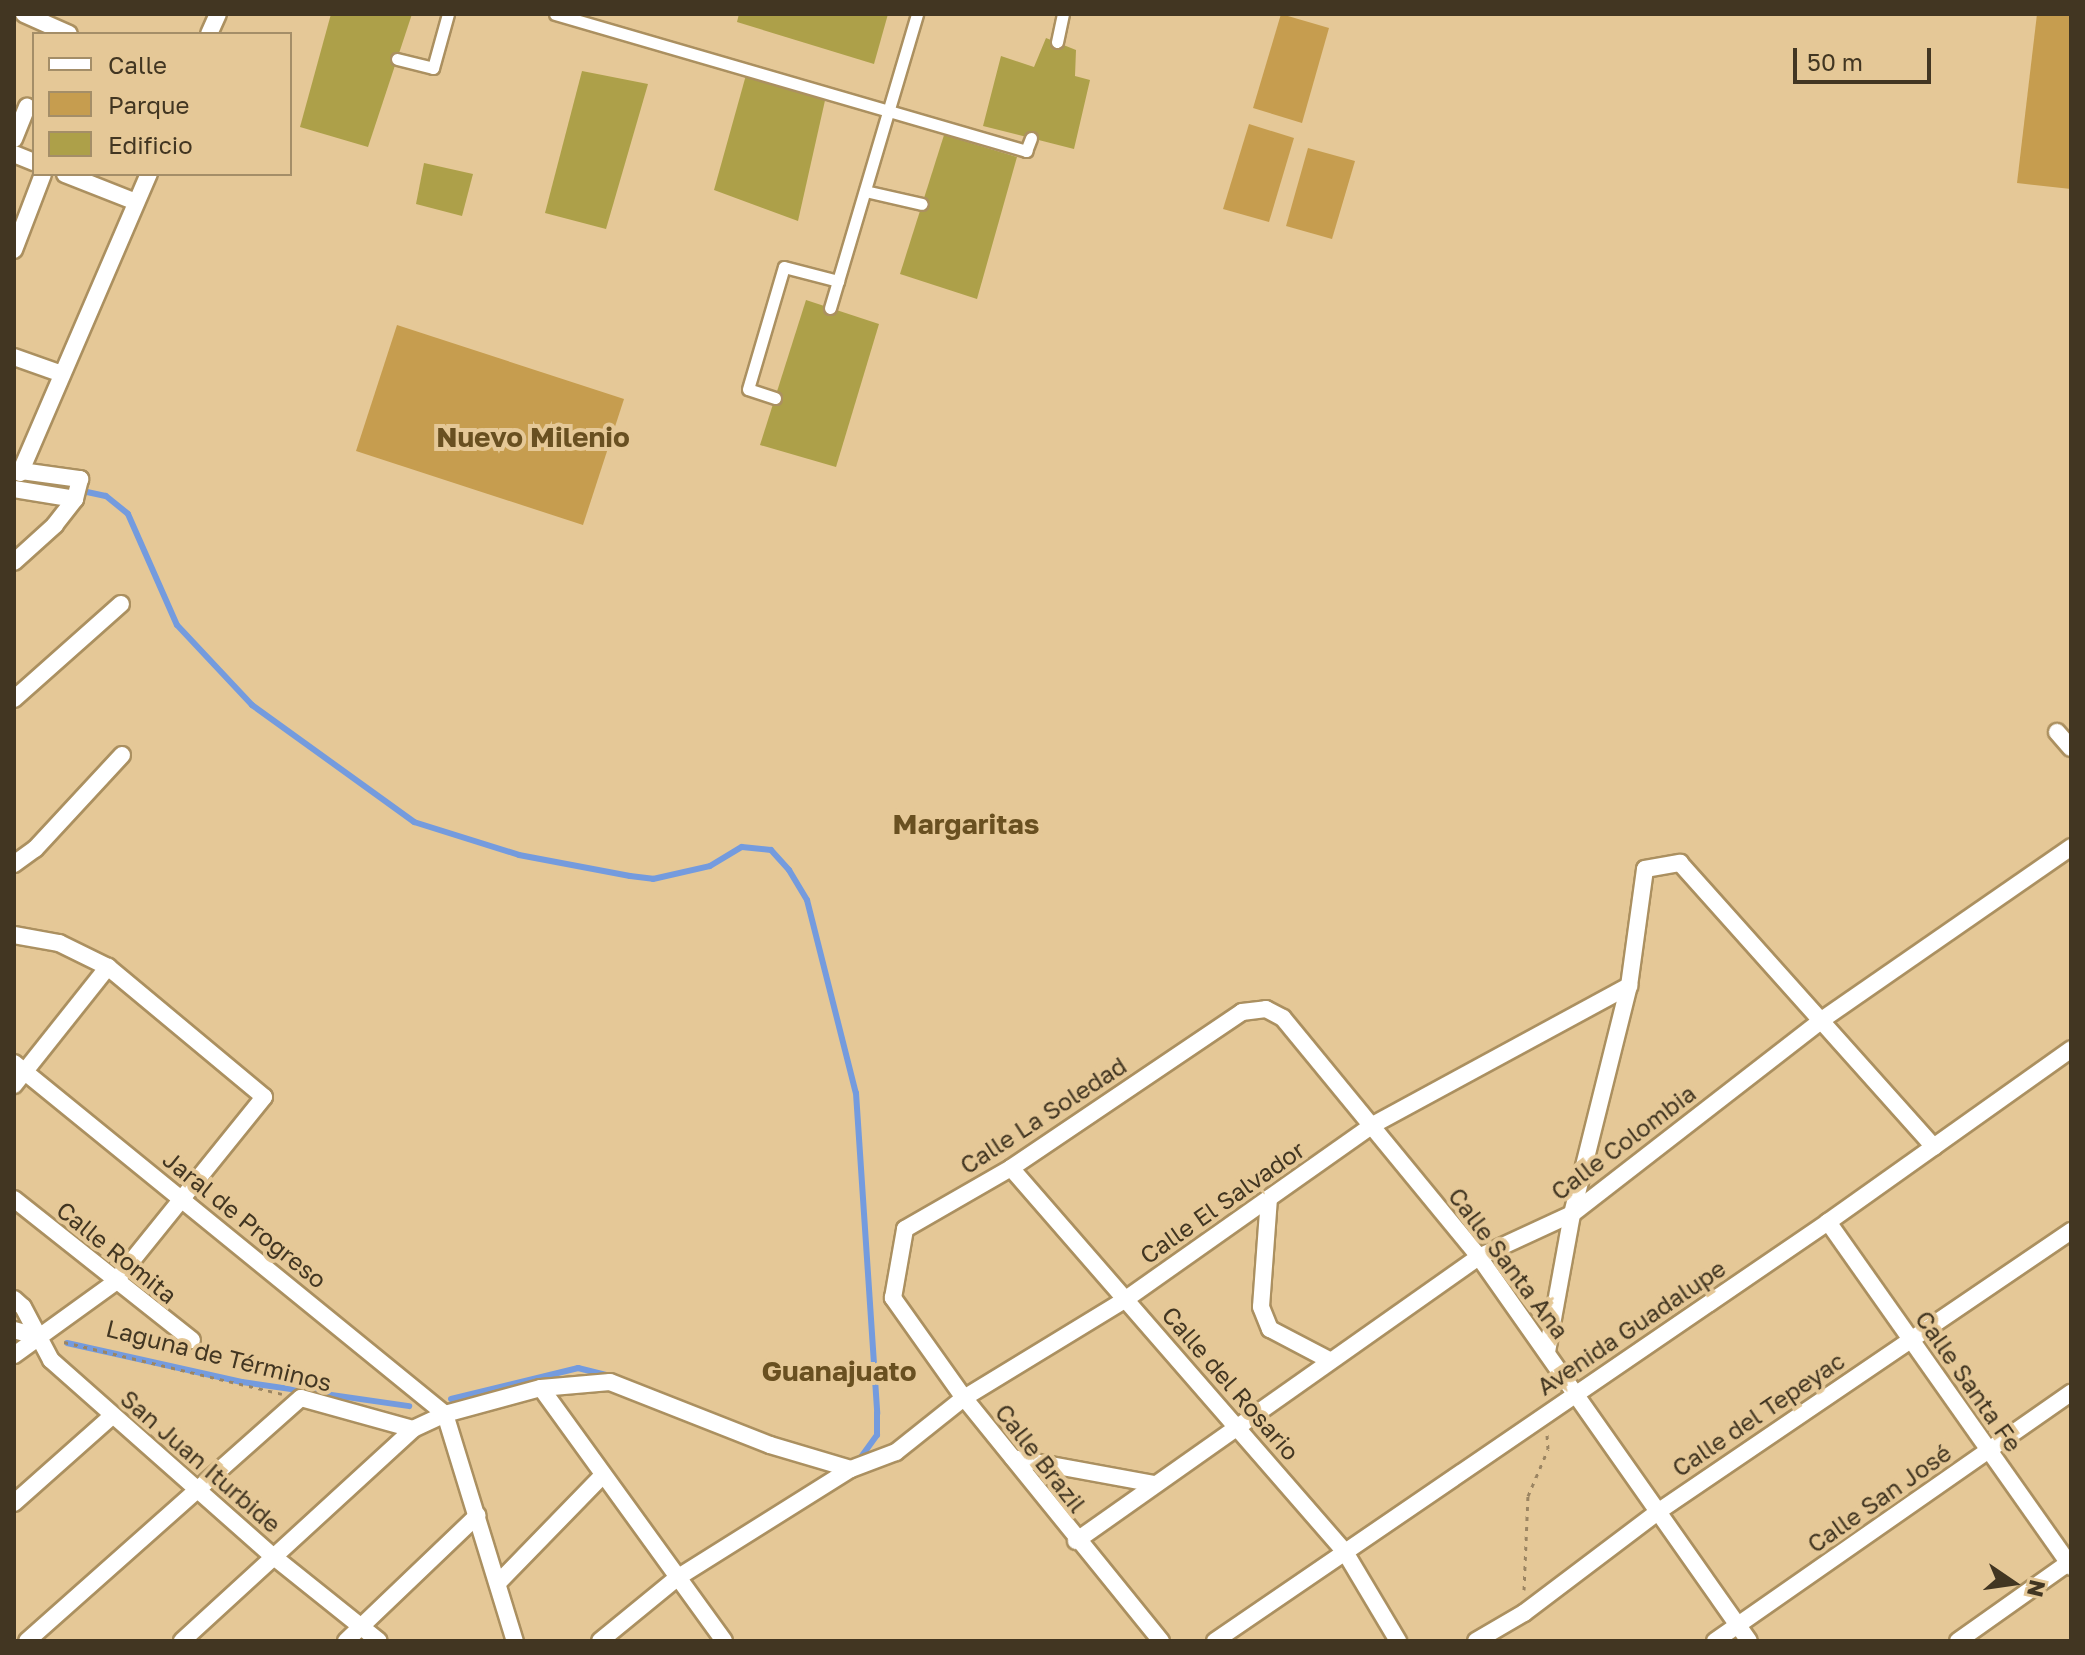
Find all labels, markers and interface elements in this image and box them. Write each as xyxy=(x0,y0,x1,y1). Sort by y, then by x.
legend xyxy=(32,32,292,176)
scale bar xyxy=(1797,32,1935,82)
text: 50 m xyxy=(1807,47,1863,76)
text: Calle xyxy=(108,50,167,79)
text: Parque xyxy=(108,90,189,119)
text: Edificio xyxy=(108,130,193,159)
district label: Nuevo Milenio xyxy=(436,420,630,454)
district label: Margaritas xyxy=(893,807,1039,841)
street label: Calle La Soledad xyxy=(954,1050,1132,1180)
street label: Calle Colombia xyxy=(1545,1078,1701,1206)
street label: Calle El Salvador xyxy=(1134,1135,1310,1269)
street label: Jaral de Progreso xyxy=(157,1144,333,1294)
street label: Calle Santa Ana xyxy=(1443,1182,1575,1344)
street label: Calle Romita xyxy=(51,1195,183,1309)
street label: Avenida Guadalupe xyxy=(1531,1253,1731,1401)
street label: Calle del Rosario xyxy=(1156,1300,1306,1466)
street label: Calle Santa Fe xyxy=(1910,1305,2028,1457)
street label: Laguna de Términos xyxy=(103,1313,335,1397)
street label: Calle del Tepeyac xyxy=(1666,1346,1850,1482)
district label: Guanajuato xyxy=(761,1354,917,1388)
street label: San Juan Iturbide xyxy=(115,1384,287,1538)
street label: Calle Brazil xyxy=(990,1398,1092,1518)
street label: Calle San José xyxy=(1802,1438,1956,1558)
north arrow xyxy=(1973,1543,2053,1623)
text: N xyxy=(2022,1577,2052,1600)

